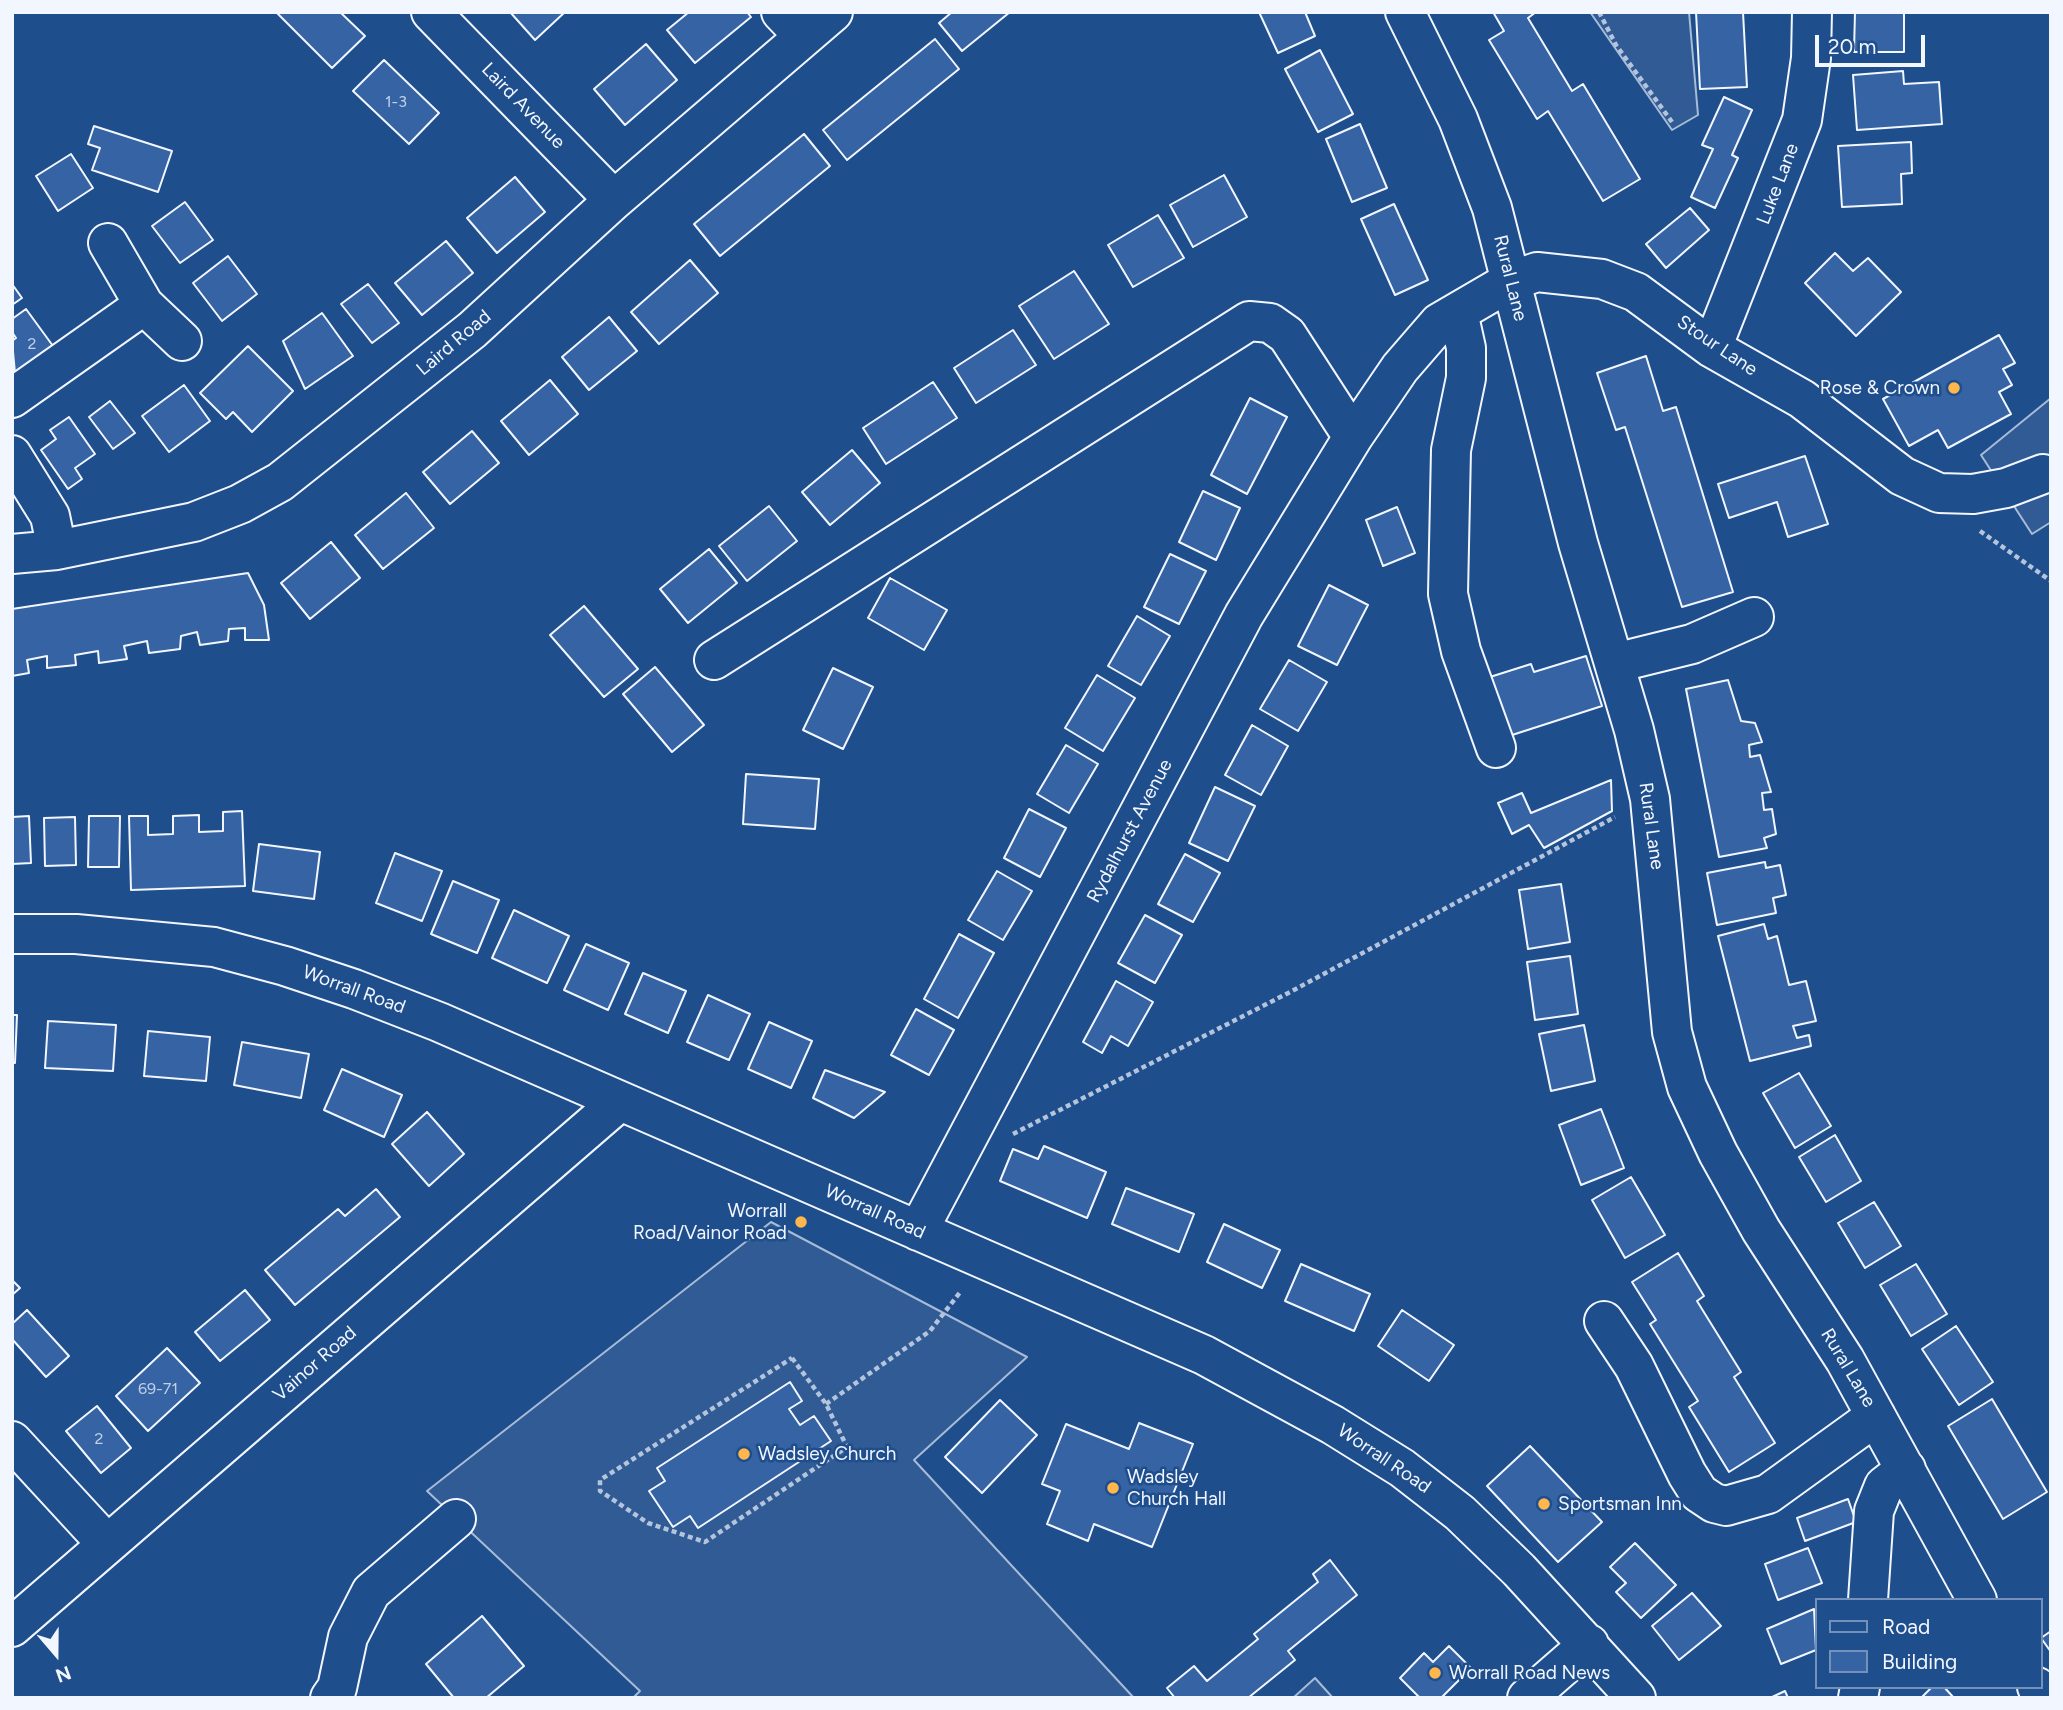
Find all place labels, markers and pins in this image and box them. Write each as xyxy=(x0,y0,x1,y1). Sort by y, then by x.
place label: Rose & Crown xyxy=(1820,377,1940,399)
marker: Rose & Crown xyxy=(1946,380,1962,396)
place label: Worrall Road/Vainor Road xyxy=(633,1200,787,1244)
marker: Worrall Road/Vainor Road xyxy=(793,1214,809,1230)
place label: Wadsley Church xyxy=(758,1443,896,1465)
marker: Wadsley Church xyxy=(736,1446,752,1462)
place label: Wadsley Church Hall xyxy=(1127,1466,1226,1510)
marker: Wadsley Church Hall xyxy=(1105,1480,1121,1496)
place label: Sportsman Inn xyxy=(1558,1493,1682,1515)
marker: Sportsman Inn xyxy=(1536,1496,1552,1512)
place label: Worrall Road News xyxy=(1449,1662,1610,1684)
marker: Worrall Road News xyxy=(1427,1665,1443,1681)

